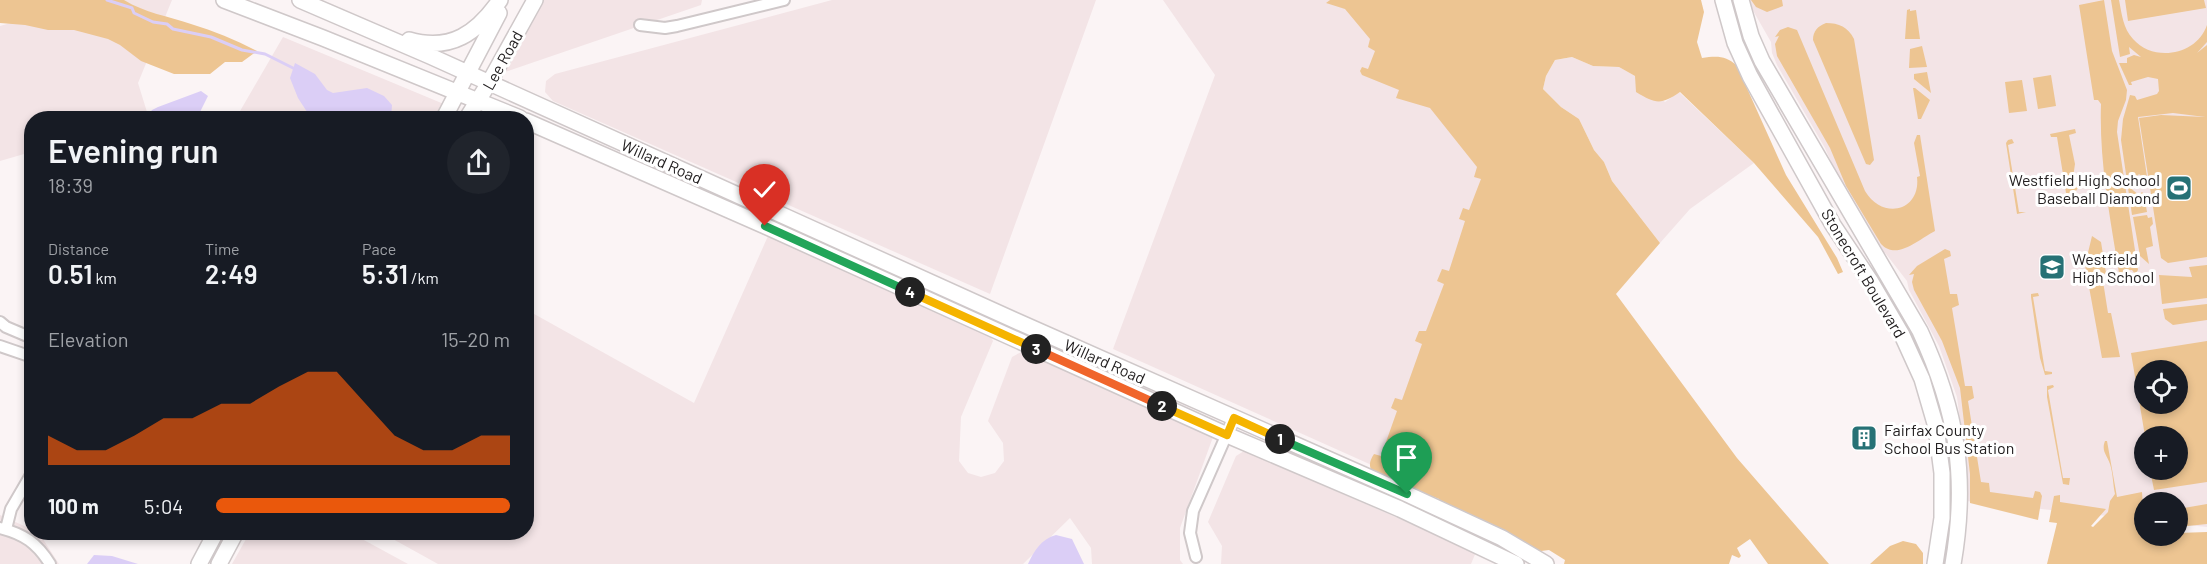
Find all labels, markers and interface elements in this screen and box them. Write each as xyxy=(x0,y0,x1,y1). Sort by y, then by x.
street label: Lee Road xyxy=(478,27,526,93)
text: Evening run xyxy=(48,130,218,170)
button: share xyxy=(447,131,510,194)
street label: Willard Road xyxy=(619,135,705,187)
pin xyxy=(739,164,790,226)
place label: Westfield High School Baseball Diamond xyxy=(2009,170,2160,207)
text: 18:39 xyxy=(48,173,93,197)
icon: check xyxy=(748,173,781,206)
sports icon: Westfield High School Baseball Diamond xyxy=(2164,173,2194,203)
street label: Stonecroft Boulevard xyxy=(1818,205,1910,341)
text: Distance xyxy=(48,239,109,258)
text: Time xyxy=(205,239,240,258)
text: Pace xyxy=(362,239,396,258)
place label: Westfield High School xyxy=(2072,249,2154,286)
school or university icon: Westfield High School xyxy=(2037,252,2067,282)
text: 0.51 xyxy=(48,258,92,289)
text: 2:49 xyxy=(205,258,257,289)
text: 5:31 xyxy=(362,258,408,289)
text: km xyxy=(92,268,117,287)
text: /km xyxy=(408,268,439,287)
pin: 4 xyxy=(895,277,925,307)
text: 4 xyxy=(905,282,915,301)
text: Elevation xyxy=(48,327,129,351)
text: 15–20 m xyxy=(441,327,510,351)
pin: 3 xyxy=(1021,334,1051,364)
street label: Willard Road xyxy=(1062,335,1148,387)
text: 3 xyxy=(1032,339,1040,358)
map controls xyxy=(2134,360,2188,546)
button: locate xyxy=(2134,360,2188,414)
pin: 2 xyxy=(1147,391,1177,421)
text: 2 xyxy=(1158,396,1166,415)
place label: Fairfax County School Bus Station xyxy=(1884,420,2014,457)
building icon: Fairfax County School Bus Station xyxy=(1849,423,1879,453)
pin: 1 xyxy=(1265,424,1295,454)
button: + xyxy=(2134,426,2188,480)
text: 1 xyxy=(1277,429,1283,448)
pin xyxy=(1381,432,1432,494)
icon: arrive xyxy=(1390,441,1423,474)
button: − xyxy=(2134,492,2188,546)
text: 100 m xyxy=(48,494,99,518)
text: 5:04 xyxy=(144,494,183,518)

